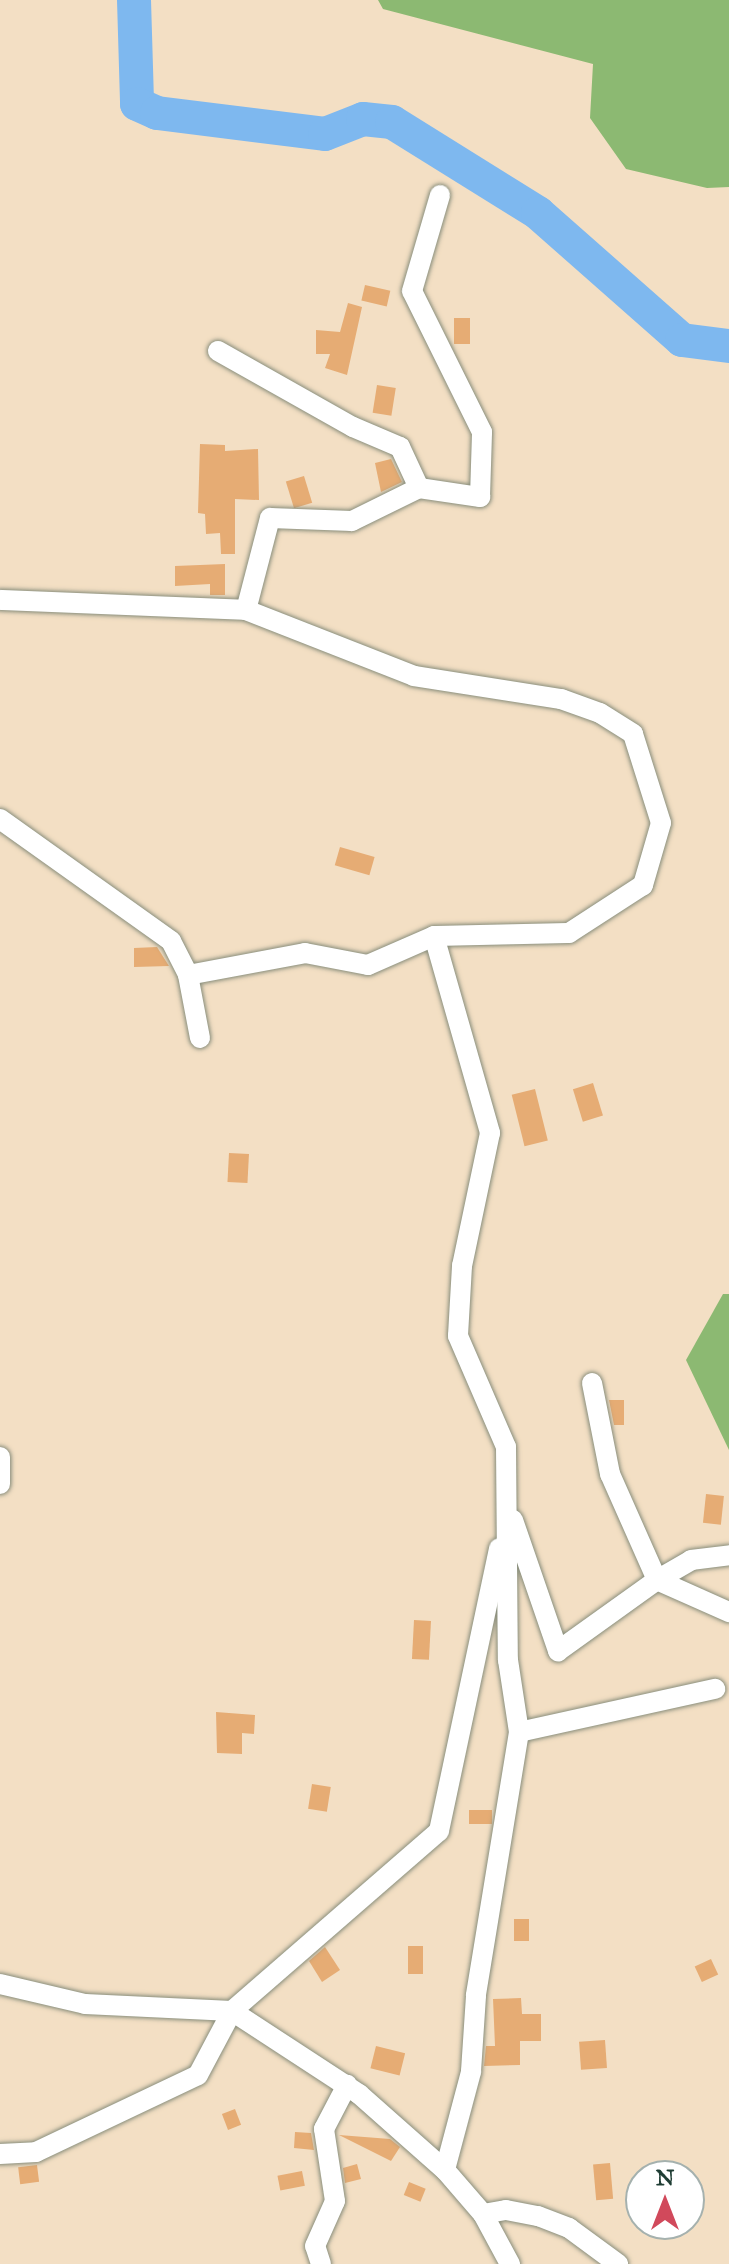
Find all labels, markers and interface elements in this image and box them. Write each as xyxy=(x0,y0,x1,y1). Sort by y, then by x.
north arrow xyxy=(625,2160,705,2240)
text: N xyxy=(656,2164,674,2191)

